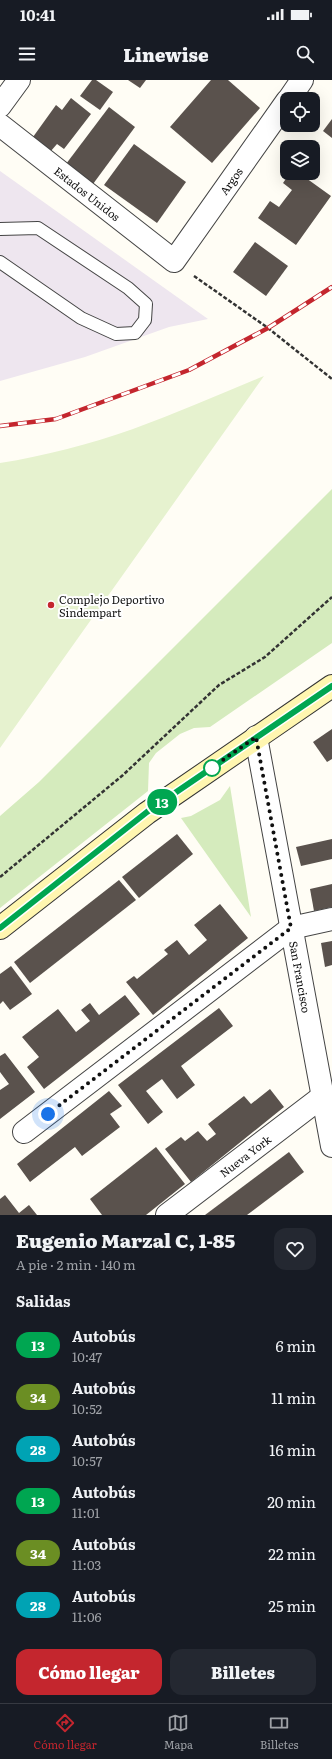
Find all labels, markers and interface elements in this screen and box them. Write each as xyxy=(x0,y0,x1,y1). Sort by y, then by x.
text: 10:41 xyxy=(20,3,55,26)
text: Linewise xyxy=(123,41,209,68)
icon: menu xyxy=(16,43,38,65)
icon: search xyxy=(294,43,316,65)
map controls xyxy=(280,92,320,180)
button: locate xyxy=(280,92,320,132)
button: layers xyxy=(280,140,320,180)
street label: Estados Unidos xyxy=(51,162,124,224)
street label: Argos xyxy=(215,164,246,198)
place label: Complejo Deportivo Sindempart xyxy=(59,591,164,620)
marker: Complejo Deportivo Sindempart xyxy=(46,600,56,610)
unlabelled marker xyxy=(203,759,221,777)
line badge: 13 xyxy=(144,789,180,815)
text: 13 xyxy=(155,792,169,812)
street label: San Francisco xyxy=(286,940,315,1014)
your location xyxy=(38,1104,58,1124)
street label: Nueva York xyxy=(216,1131,274,1180)
text: Eugenio Marzal C, 1-85 xyxy=(16,1226,235,1254)
button: heart xyxy=(274,1228,316,1270)
text: A pie · 2 min · 140 m xyxy=(16,1255,136,1274)
text: Salidas xyxy=(16,1289,71,1312)
text: Autobús xyxy=(72,1324,135,1347)
text: 6 min xyxy=(275,1334,316,1357)
text: 13 xyxy=(31,1335,45,1355)
text: 10:47 xyxy=(72,1347,102,1366)
text: Autobús xyxy=(72,1376,135,1399)
text: 11 min xyxy=(271,1386,316,1409)
text: 34 xyxy=(30,1387,46,1407)
text: 10:52 xyxy=(72,1399,102,1418)
text: Autobús xyxy=(72,1428,135,1451)
text: 16 min xyxy=(269,1438,316,1461)
text: 28 xyxy=(30,1439,46,1459)
text: 10:57 xyxy=(72,1451,102,1470)
text: Autobús xyxy=(72,1480,135,1503)
text: 20 min xyxy=(267,1490,316,1513)
text: 13 xyxy=(31,1491,45,1511)
text: 11:01 xyxy=(72,1503,100,1522)
text: Autobús xyxy=(72,1532,135,1555)
text: 22 min xyxy=(268,1542,316,1565)
text: 34 xyxy=(30,1543,46,1563)
text: 11:03 xyxy=(72,1555,101,1574)
text: Autobús xyxy=(72,1584,135,1607)
text: 25 min xyxy=(268,1594,316,1617)
text: 28 xyxy=(30,1595,46,1615)
text: 11:06 xyxy=(72,1607,101,1626)
button: Cómo llegar xyxy=(16,1649,162,1695)
button: Billetes xyxy=(170,1649,316,1695)
tab: Cómo llegar xyxy=(33,1712,97,1752)
tab: Mapa xyxy=(164,1712,193,1752)
tab: Billetes xyxy=(260,1712,299,1752)

